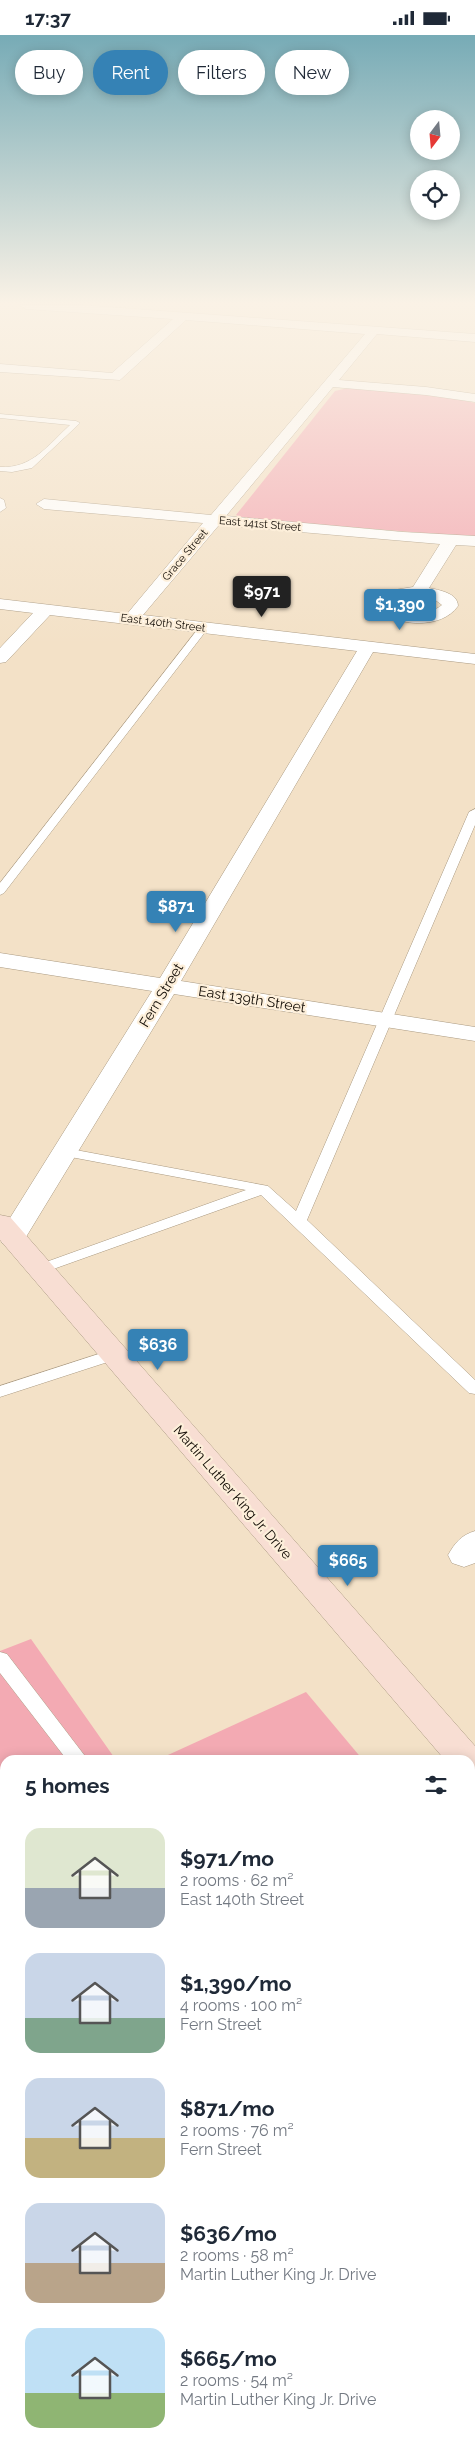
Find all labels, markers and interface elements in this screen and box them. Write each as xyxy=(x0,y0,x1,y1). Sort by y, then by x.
text: 17:37 xyxy=(25,7,71,29)
chip: Buy xyxy=(15,50,83,95)
chip: Rent xyxy=(93,50,168,95)
chip: Filters xyxy=(178,50,265,95)
chip: New xyxy=(275,50,349,95)
north arrow xyxy=(410,110,460,160)
map controls xyxy=(410,110,460,220)
button: locate xyxy=(410,170,460,220)
street label: East 141st Street xyxy=(218,514,302,534)
street label: Grace Street xyxy=(160,526,211,583)
pin: $971 xyxy=(232,575,292,618)
text: $971 xyxy=(244,582,280,601)
pin: $1,390 xyxy=(359,589,441,631)
text: $1,390 xyxy=(375,595,425,614)
street label: East 140th Street xyxy=(120,611,206,635)
pin: $871 xyxy=(146,891,206,933)
text: $871 xyxy=(158,897,194,916)
street label: Fern Street xyxy=(136,960,186,1030)
street label: East 139th Street xyxy=(197,983,307,1015)
pin: $636 xyxy=(128,1329,188,1371)
text: $636 xyxy=(139,1335,177,1354)
street label: Martin Luther King Jr. Drive xyxy=(171,1422,295,1562)
pin: $665 xyxy=(318,1545,378,1587)
text: $665 xyxy=(329,1551,367,1570)
icon: filters xyxy=(422,1771,450,1799)
text: 5 homes xyxy=(25,1773,110,1798)
text: $971/mo xyxy=(180,1846,274,1871)
icon: home xyxy=(65,1848,125,1908)
text: 2 rooms · 62 m² xyxy=(180,1871,293,1890)
text: East 140th Street xyxy=(180,1890,304,1909)
text: $1,390/mo xyxy=(180,1971,292,1996)
icon: home xyxy=(65,1973,125,2033)
text: 4 rooms · 100 m² xyxy=(180,1996,302,2015)
text: Fern Street xyxy=(180,2015,262,2034)
text: $871/mo xyxy=(180,2096,274,2121)
icon: home xyxy=(65,2098,125,2158)
text: 2 rooms · 76 m² xyxy=(180,2121,294,2140)
text: Fern Street xyxy=(180,2140,262,2159)
text: $636/mo xyxy=(180,2221,277,2246)
icon: home xyxy=(65,2223,125,2283)
text: 2 rooms · 58 m² xyxy=(180,2246,294,2265)
text: Martin Luther King Jr. Drive xyxy=(180,2265,376,2284)
text: $665/mo xyxy=(180,2346,277,2371)
icon: home xyxy=(65,2348,125,2408)
text: 2 rooms · 54 m² xyxy=(180,2371,293,2390)
text: Martin Luther King Jr. Drive xyxy=(180,2390,376,2409)

